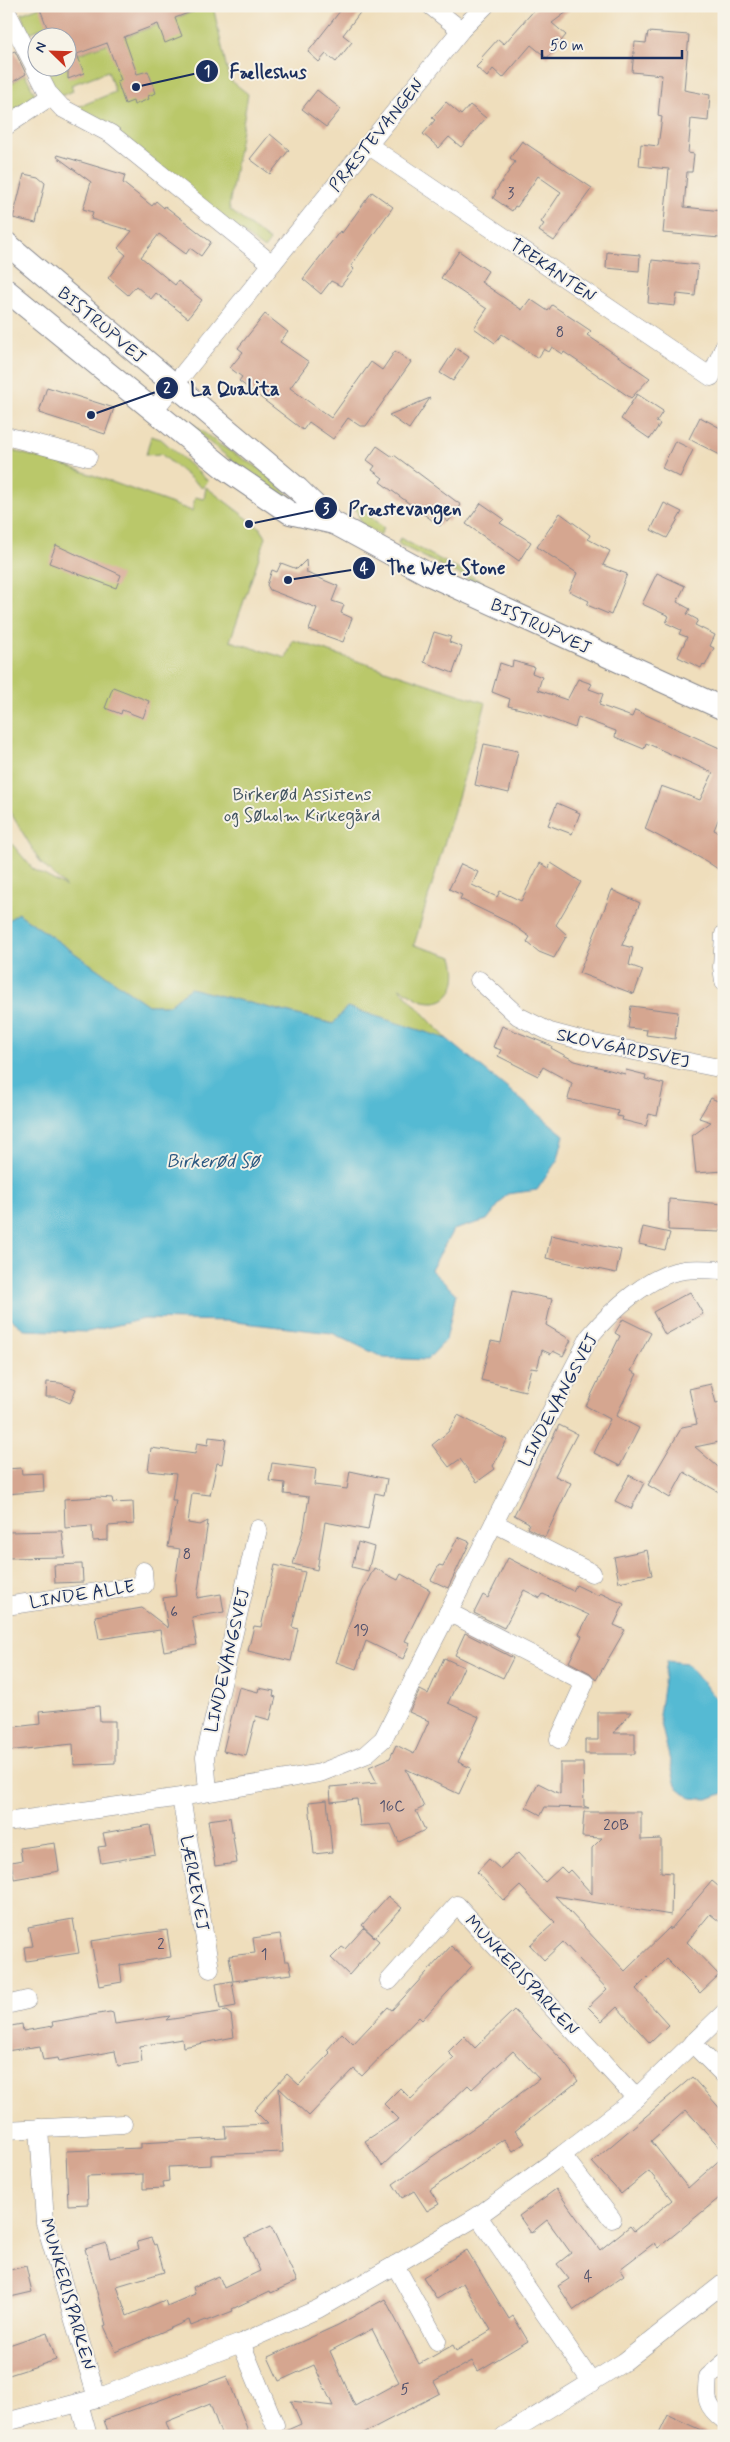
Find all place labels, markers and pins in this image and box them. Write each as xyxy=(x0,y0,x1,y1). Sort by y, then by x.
callout: Fælleshus xyxy=(194,54,316,88)
callout: La Qualita xyxy=(155,371,290,405)
callout: Præstevangen xyxy=(314,491,472,525)
callout: The Wet Stone xyxy=(351,551,516,585)

